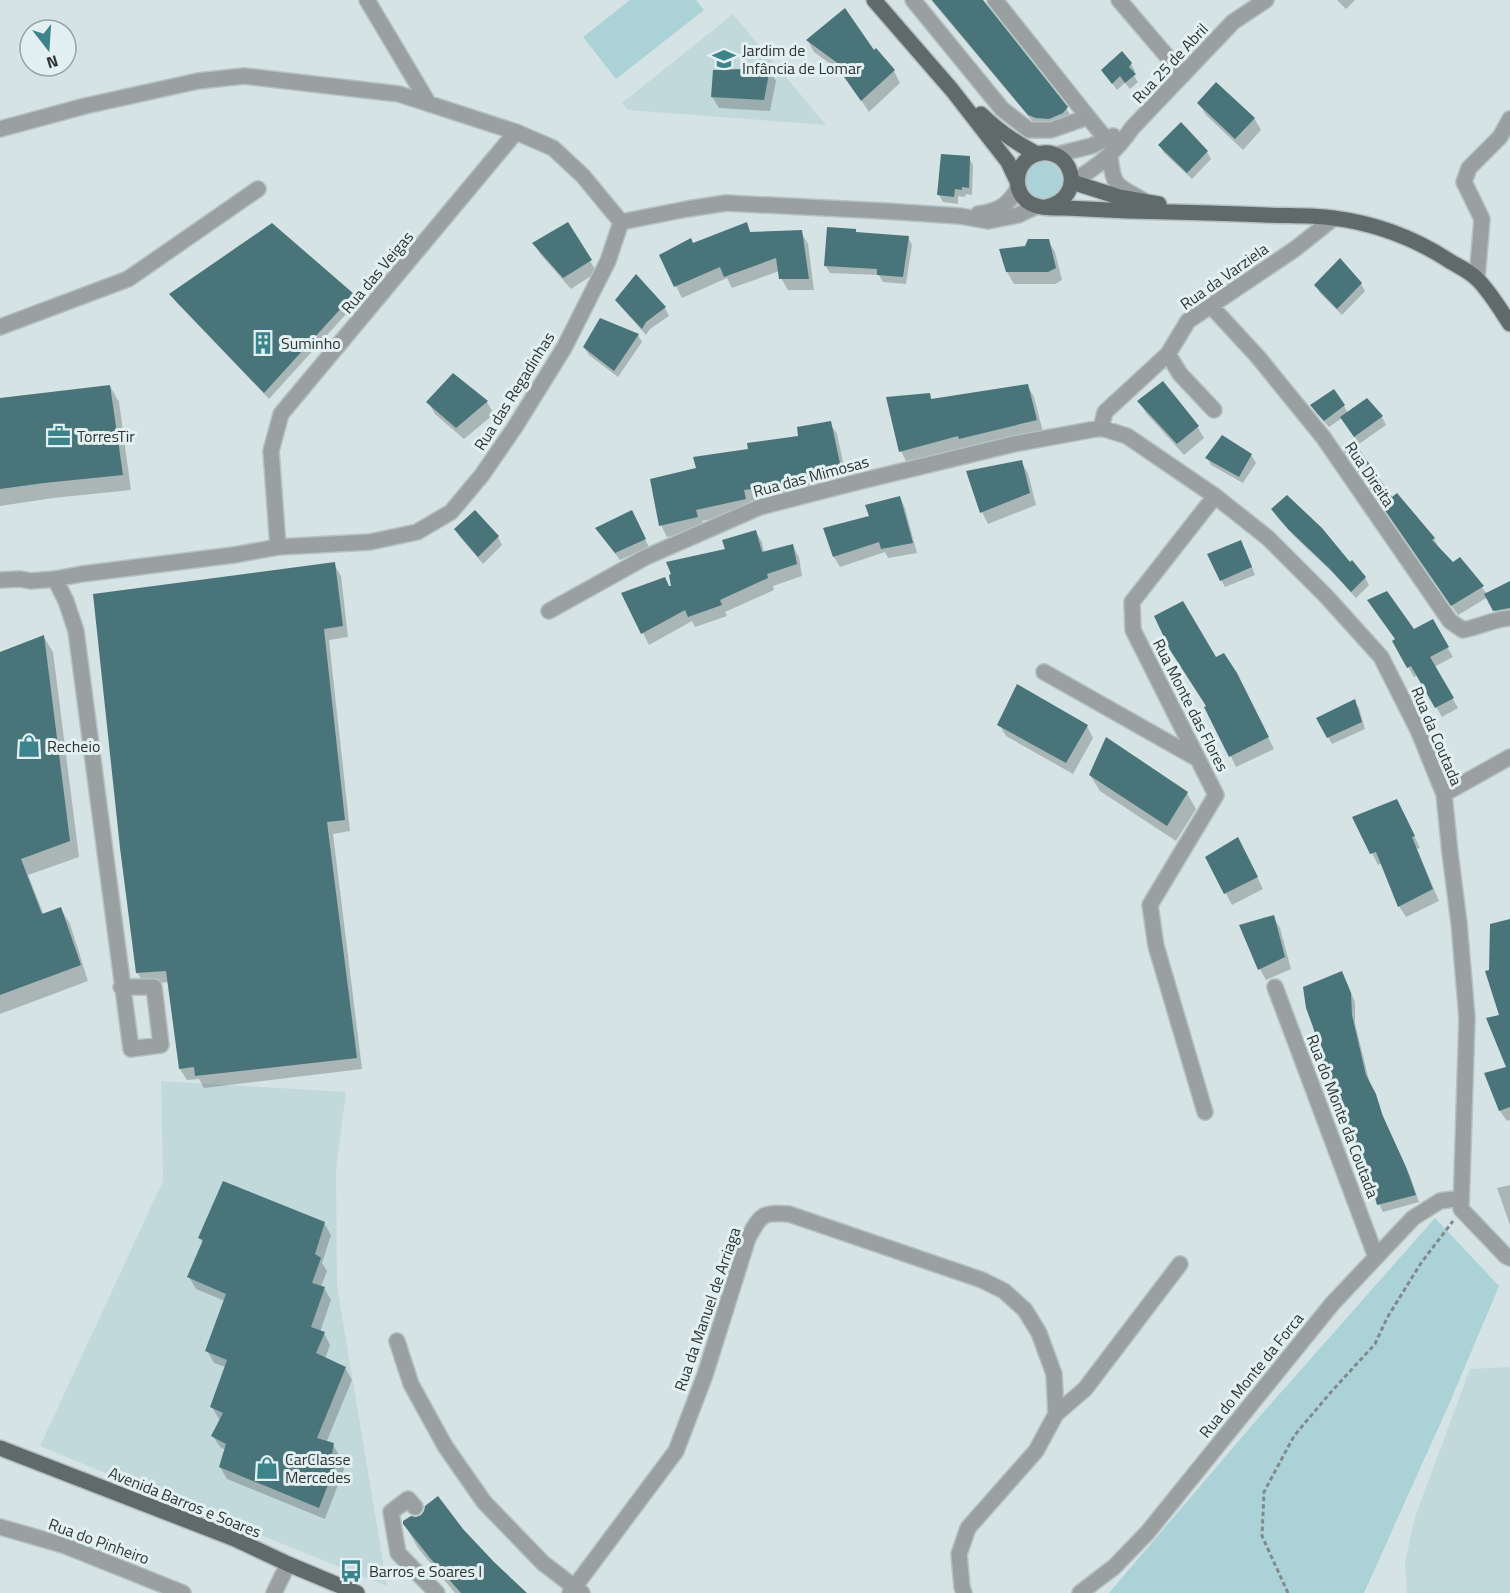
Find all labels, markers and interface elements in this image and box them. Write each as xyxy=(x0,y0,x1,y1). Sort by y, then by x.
street label: Rua 25 de Abril xyxy=(1126,17,1214,109)
north arrow xyxy=(18,18,78,78)
place label: Jardim de Infância de Lomar xyxy=(742,38,862,80)
school or university icon: Jardim de Infância de Lomar xyxy=(711,46,737,72)
text: N xyxy=(44,49,61,75)
street label: Rua das Veigas xyxy=(335,225,419,319)
street label: Rua da Varziela xyxy=(1175,237,1273,315)
street label: Rua das Regadinhas xyxy=(468,327,560,455)
building icon: Suminho xyxy=(250,330,276,356)
place label: Suminho xyxy=(281,331,341,355)
office icon: TorresTir xyxy=(46,423,72,449)
place label: TorresTir xyxy=(77,424,135,448)
street label: Rua Direita xyxy=(1339,437,1401,511)
street label: Rua das Mimosas xyxy=(750,449,872,503)
street label: Rua Monte das Flores xyxy=(1147,634,1235,776)
street label: Rua da Coutada xyxy=(1405,683,1469,789)
shop icon: Recheio xyxy=(16,733,42,759)
place label: Recheio xyxy=(47,734,100,758)
street label: Rua do Monte da Coutada xyxy=(1301,1031,1385,1201)
street label: Rua da Manuel de Arriaga xyxy=(668,1224,746,1394)
street label: Rua do Monte da Forca xyxy=(1193,1307,1309,1443)
place label: CarClasse Mercedes xyxy=(285,1447,351,1489)
shop icon: CarClasse Mercedes xyxy=(254,1455,280,1481)
street label: Avenida Barros e Soares xyxy=(105,1460,265,1544)
street label: Rua do Pinheiro xyxy=(45,1512,153,1570)
bus stop icon: Barros e Soares I xyxy=(338,1558,364,1584)
place label: Barros e Soares I xyxy=(369,1559,482,1583)

